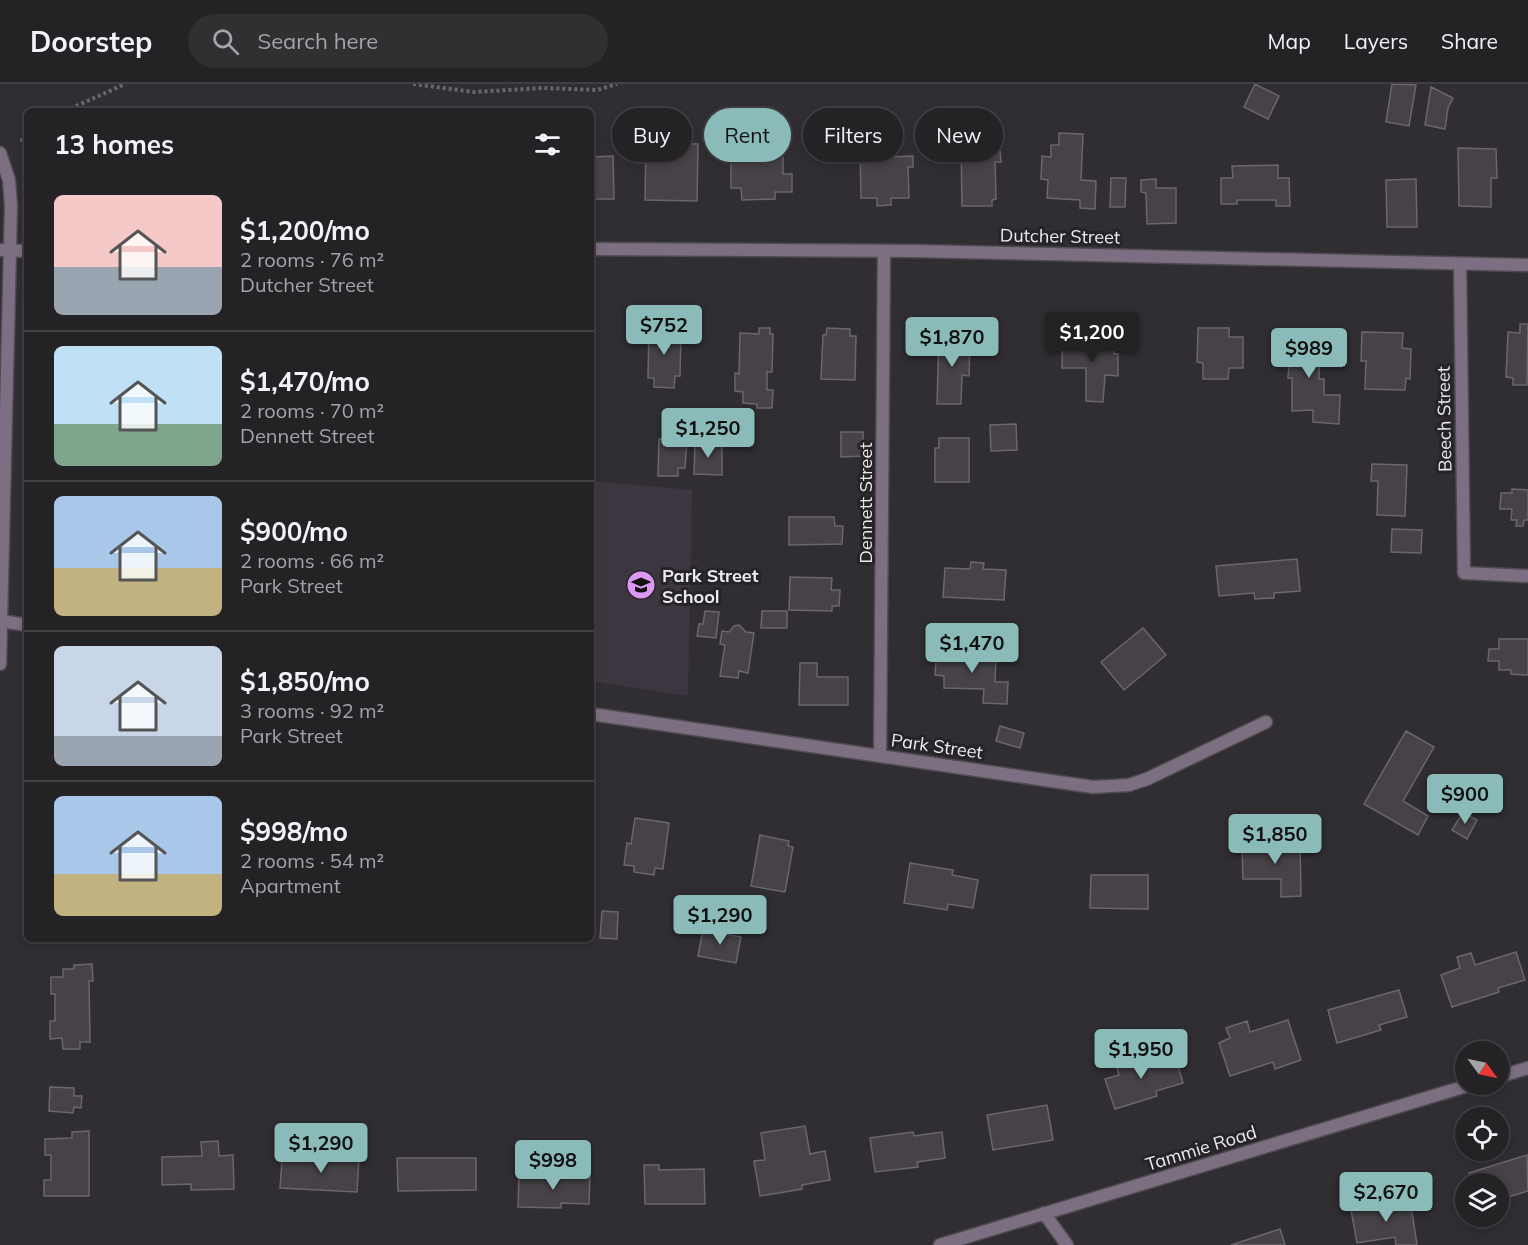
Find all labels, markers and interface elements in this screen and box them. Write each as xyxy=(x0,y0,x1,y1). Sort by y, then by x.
search box xyxy=(188,14,608,68)
text: Doorstep xyxy=(30,24,152,59)
icon: search xyxy=(209,25,242,58)
text: Search here xyxy=(257,27,378,55)
text: Map xyxy=(1268,28,1311,54)
text: Layers xyxy=(1344,28,1408,54)
text: Share xyxy=(1441,28,1498,54)
chip: Buy xyxy=(612,108,692,162)
chip: Rent xyxy=(704,108,791,162)
chip: Filters xyxy=(803,108,903,162)
chip: New xyxy=(915,108,1003,162)
text: 13 homes xyxy=(54,128,174,161)
icon: filters xyxy=(531,128,564,161)
text: $1,200/mo xyxy=(240,214,370,247)
icon: home xyxy=(102,219,174,291)
street label: Dutcher Street xyxy=(1000,223,1120,249)
text: 2 rooms · 76 m² xyxy=(240,247,384,272)
text: Dutcher Street xyxy=(240,272,374,297)
pin: $752 xyxy=(628,305,700,356)
text: $752 xyxy=(640,312,688,337)
pin: $1,200 xyxy=(1043,312,1141,363)
pin: $1,870 xyxy=(903,317,1001,368)
text: $1,200 xyxy=(1060,319,1124,344)
text: $1,870 xyxy=(920,324,984,349)
pin: $989 xyxy=(1273,328,1345,379)
text: $989 xyxy=(1285,335,1333,360)
text: $1,470/mo xyxy=(240,365,370,398)
street label: Beech Street xyxy=(1432,366,1456,472)
icon: home xyxy=(102,370,174,442)
text: 2 rooms · 70 m² xyxy=(240,398,384,423)
pin: $1,250 xyxy=(659,408,757,459)
text: $1,250 xyxy=(676,415,740,440)
text: Dennett Street xyxy=(240,423,374,448)
street label: Dennett Street xyxy=(854,443,877,563)
text: $900/mo xyxy=(240,515,348,548)
icon: home xyxy=(102,520,174,592)
text: 2 rooms · 66 m² xyxy=(240,548,384,573)
place label: Park Street School xyxy=(662,564,759,608)
school or university icon: Park Street School xyxy=(625,569,657,601)
text: Park Street xyxy=(240,573,343,598)
pin: $1,470 xyxy=(923,623,1021,674)
text: $1,470 xyxy=(940,630,1004,655)
text: $1,850/mo xyxy=(240,665,370,698)
icon: home xyxy=(102,670,174,742)
text: 3 rooms · 92 m² xyxy=(240,698,384,723)
text: Park Street xyxy=(240,723,343,748)
street label: Park Street xyxy=(890,728,984,764)
pin: $900 xyxy=(1429,774,1501,825)
text: $900 xyxy=(1441,781,1489,806)
pin: $1,850 xyxy=(1226,814,1324,865)
text: $998/mo xyxy=(240,815,348,848)
icon: home xyxy=(102,820,174,892)
text: $1,850 xyxy=(1243,821,1307,846)
text: 2 rooms · 54 m² xyxy=(240,848,384,873)
text: Apartment xyxy=(240,873,341,898)
pin: $1,290 xyxy=(671,895,769,946)
text: $1,290 xyxy=(688,902,752,927)
pin: $1,950 xyxy=(1092,1029,1190,1080)
text: $1,950 xyxy=(1109,1036,1173,1061)
north arrow xyxy=(1455,1041,1509,1095)
map controls xyxy=(1455,1041,1509,1227)
button: locate xyxy=(1455,1107,1509,1161)
street label: Tammie Road xyxy=(1143,1120,1259,1176)
pin: $1,290 xyxy=(272,1123,370,1174)
text: $1,290 xyxy=(289,1130,353,1155)
pin: $998 xyxy=(517,1140,589,1191)
text: $998 xyxy=(529,1147,577,1172)
pin: $2,670 xyxy=(1337,1172,1435,1223)
button: layers xyxy=(1455,1173,1509,1227)
text: $2,670 xyxy=(1354,1179,1418,1204)

